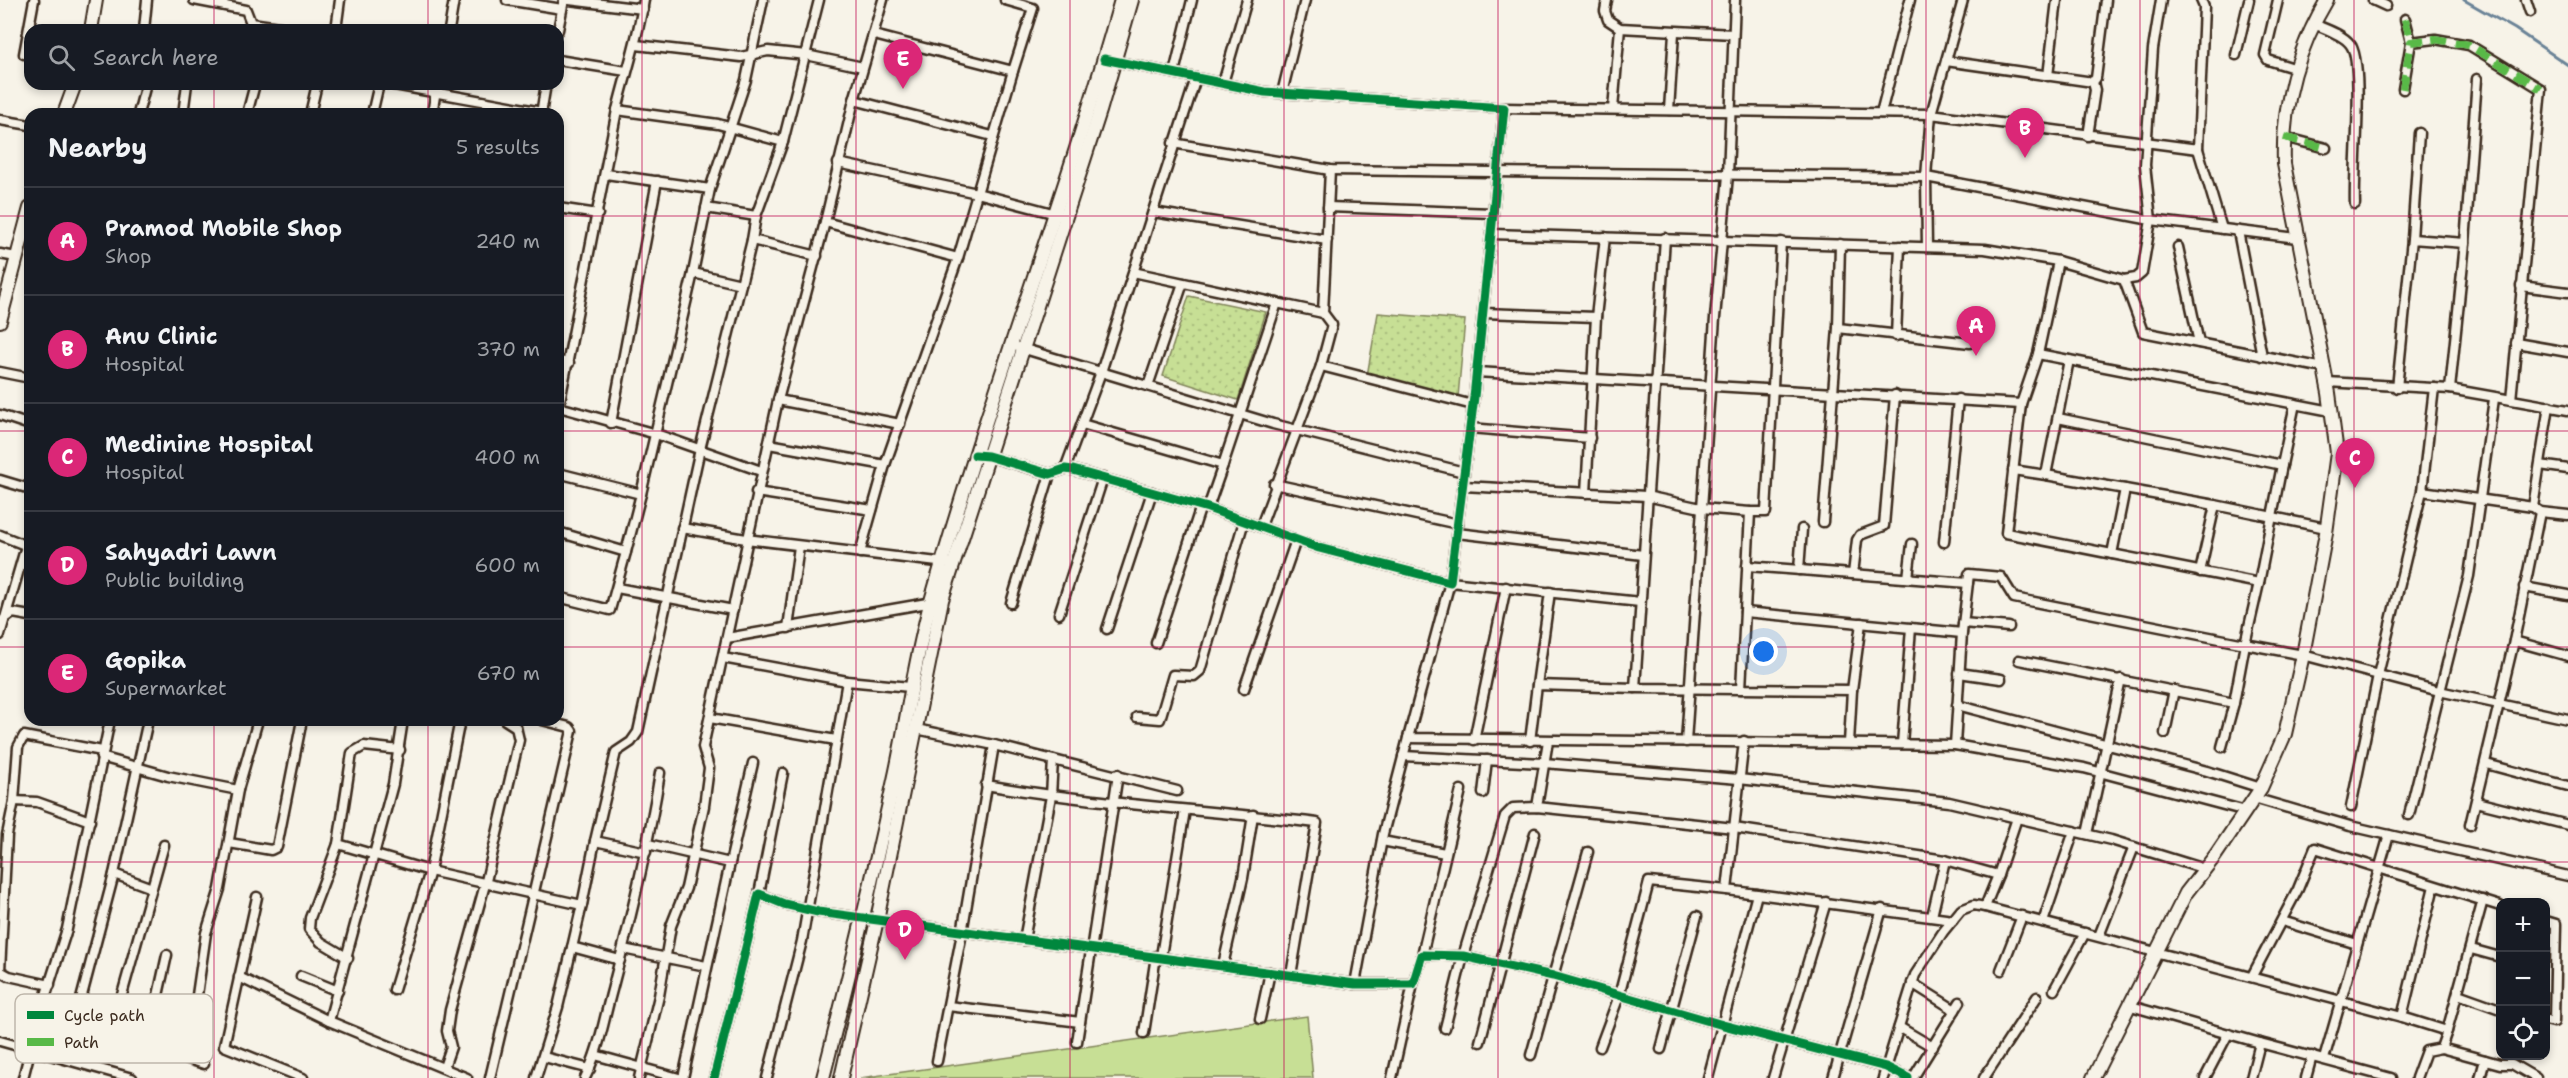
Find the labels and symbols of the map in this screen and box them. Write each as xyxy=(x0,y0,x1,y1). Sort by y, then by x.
pin: E xyxy=(884,40,922,89)
pin: B xyxy=(2006,108,2044,158)
pin: A xyxy=(1956,306,1996,356)
pin: C xyxy=(2336,438,2374,488)
your location xyxy=(1749,637,1778,666)
pin: D xyxy=(886,910,924,960)
legend xyxy=(15,994,213,1063)
text: Cycle path xyxy=(64,1005,145,1026)
text: Path xyxy=(64,1032,99,1053)

